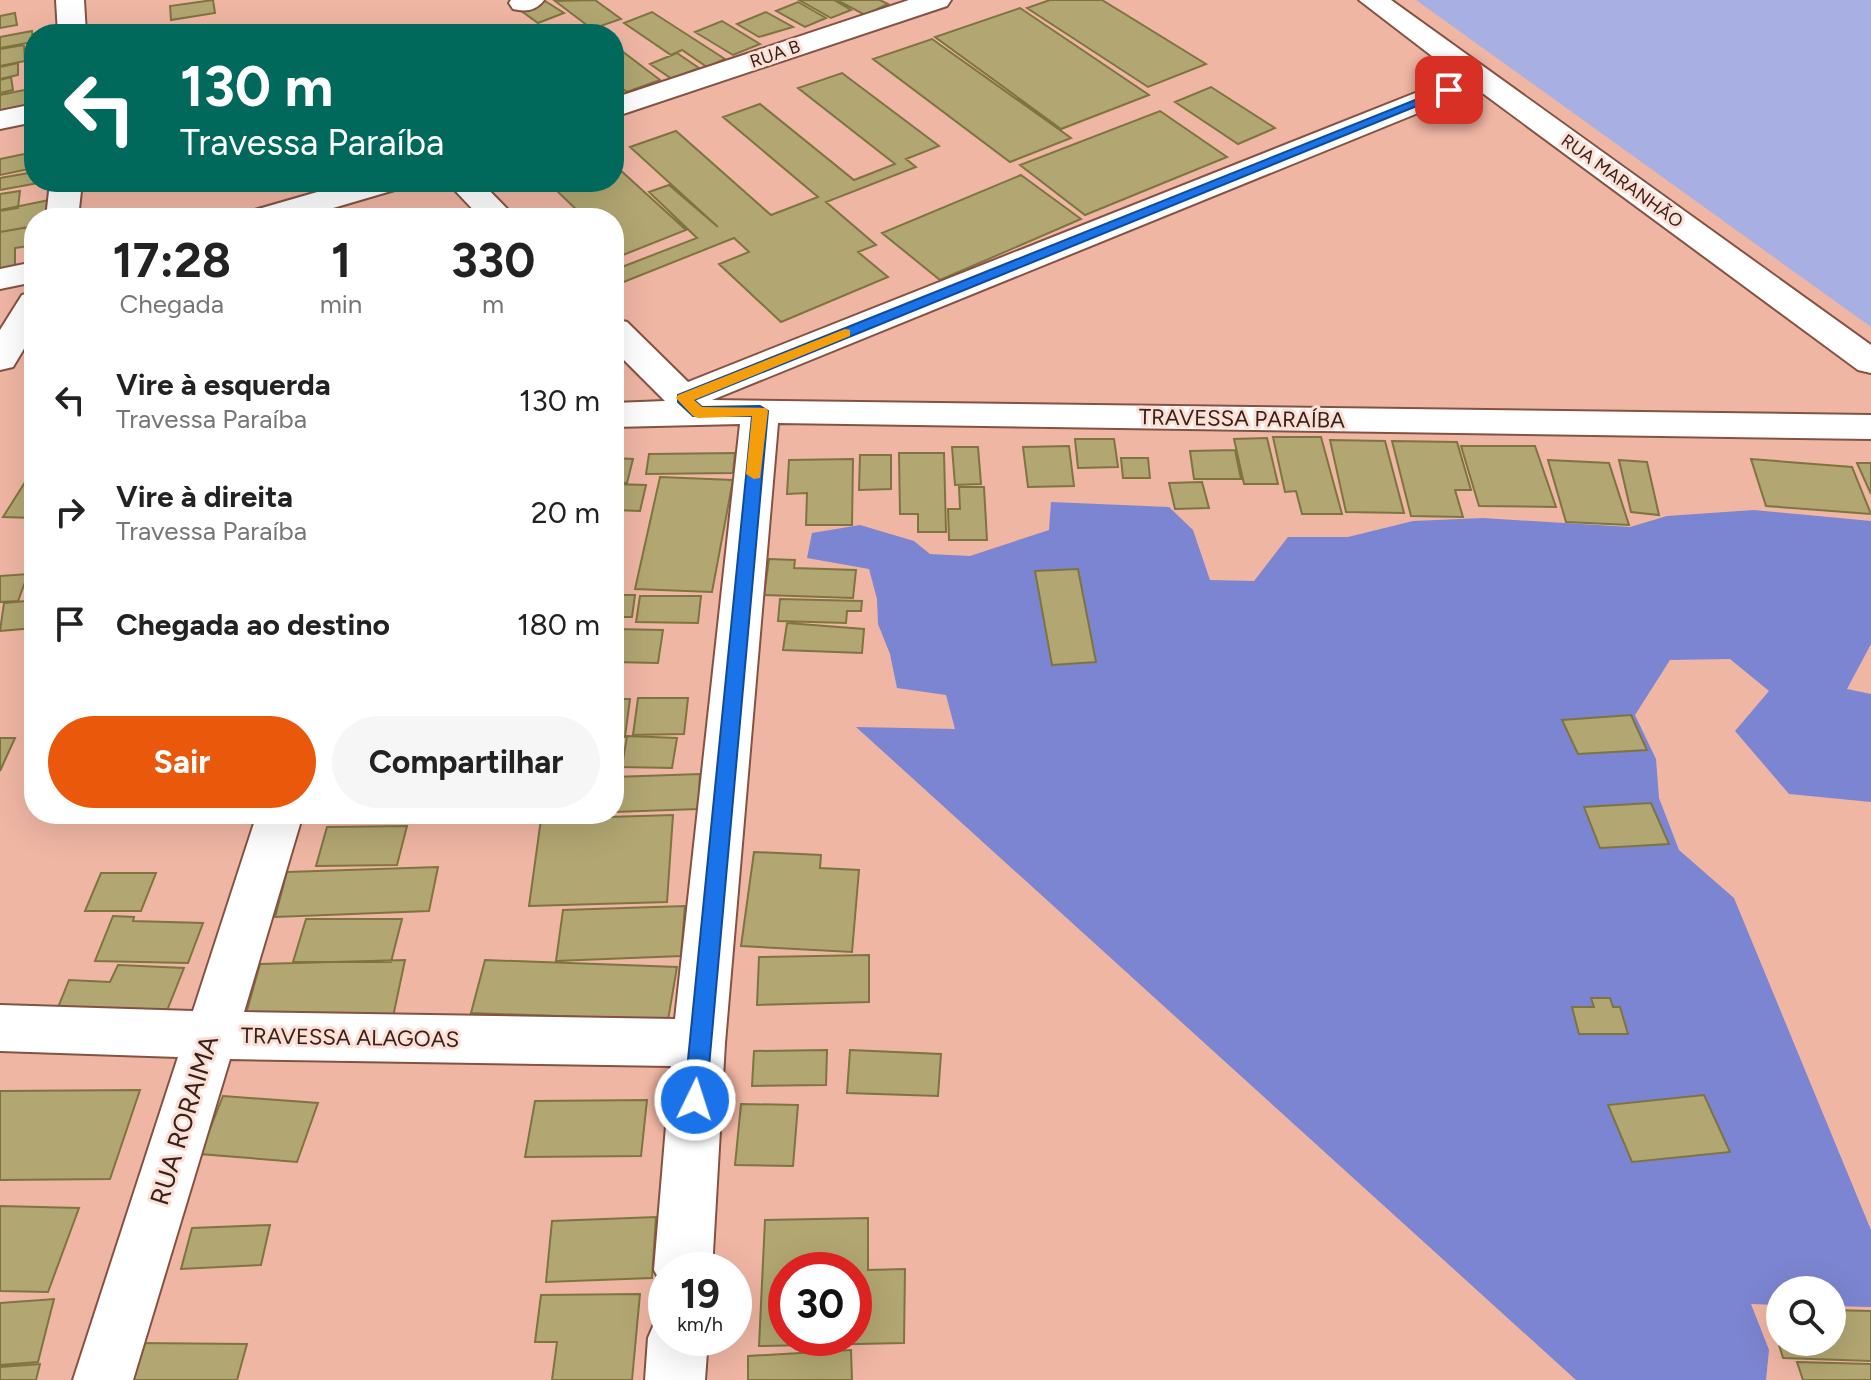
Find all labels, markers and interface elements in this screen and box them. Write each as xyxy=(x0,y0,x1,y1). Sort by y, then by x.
street label: RUA B xyxy=(747,35,803,73)
text: 130 m xyxy=(180,53,333,120)
icon: left xyxy=(48,56,152,160)
pin xyxy=(1415,56,1483,124)
icon: arrive xyxy=(1427,68,1471,112)
text: Travessa Paraíba xyxy=(180,121,444,164)
street label: RUA MARANHÃO xyxy=(1557,129,1687,233)
text: 17:28 xyxy=(113,231,231,289)
text: 1 xyxy=(331,231,351,289)
text: 330 xyxy=(451,231,535,289)
text: Chegada xyxy=(120,288,224,320)
text: min xyxy=(320,288,362,320)
text: m xyxy=(482,288,504,320)
text: Vire à esquerda xyxy=(116,366,331,403)
icon: left xyxy=(48,378,92,422)
text: 130 m xyxy=(519,382,600,419)
text: Travessa Paraíba xyxy=(116,403,307,435)
street label: TRAVESSA PARAÍBA xyxy=(1139,403,1345,434)
text: Vire à direita xyxy=(116,478,293,515)
icon: right xyxy=(48,490,92,534)
text: 20 m xyxy=(531,494,600,531)
text: Travessa Paraíba xyxy=(116,515,307,547)
icon: arrive xyxy=(48,602,92,646)
text: Chegada ao destino xyxy=(116,606,390,643)
text: 180 m xyxy=(517,606,600,643)
button: Sair xyxy=(48,716,316,808)
button: Compartilhar xyxy=(332,716,600,808)
street label: TRAVESSA ALAGOAS xyxy=(241,1022,459,1053)
street label: RUA RORAIMA xyxy=(143,1031,225,1209)
position arrow xyxy=(653,1058,737,1142)
speed limit sign: 30 xyxy=(768,1252,872,1356)
text: 19 xyxy=(680,1270,720,1318)
map controls xyxy=(1766,1276,1846,1356)
button: search xyxy=(1766,1276,1846,1356)
text: km/h xyxy=(677,1312,723,1336)

